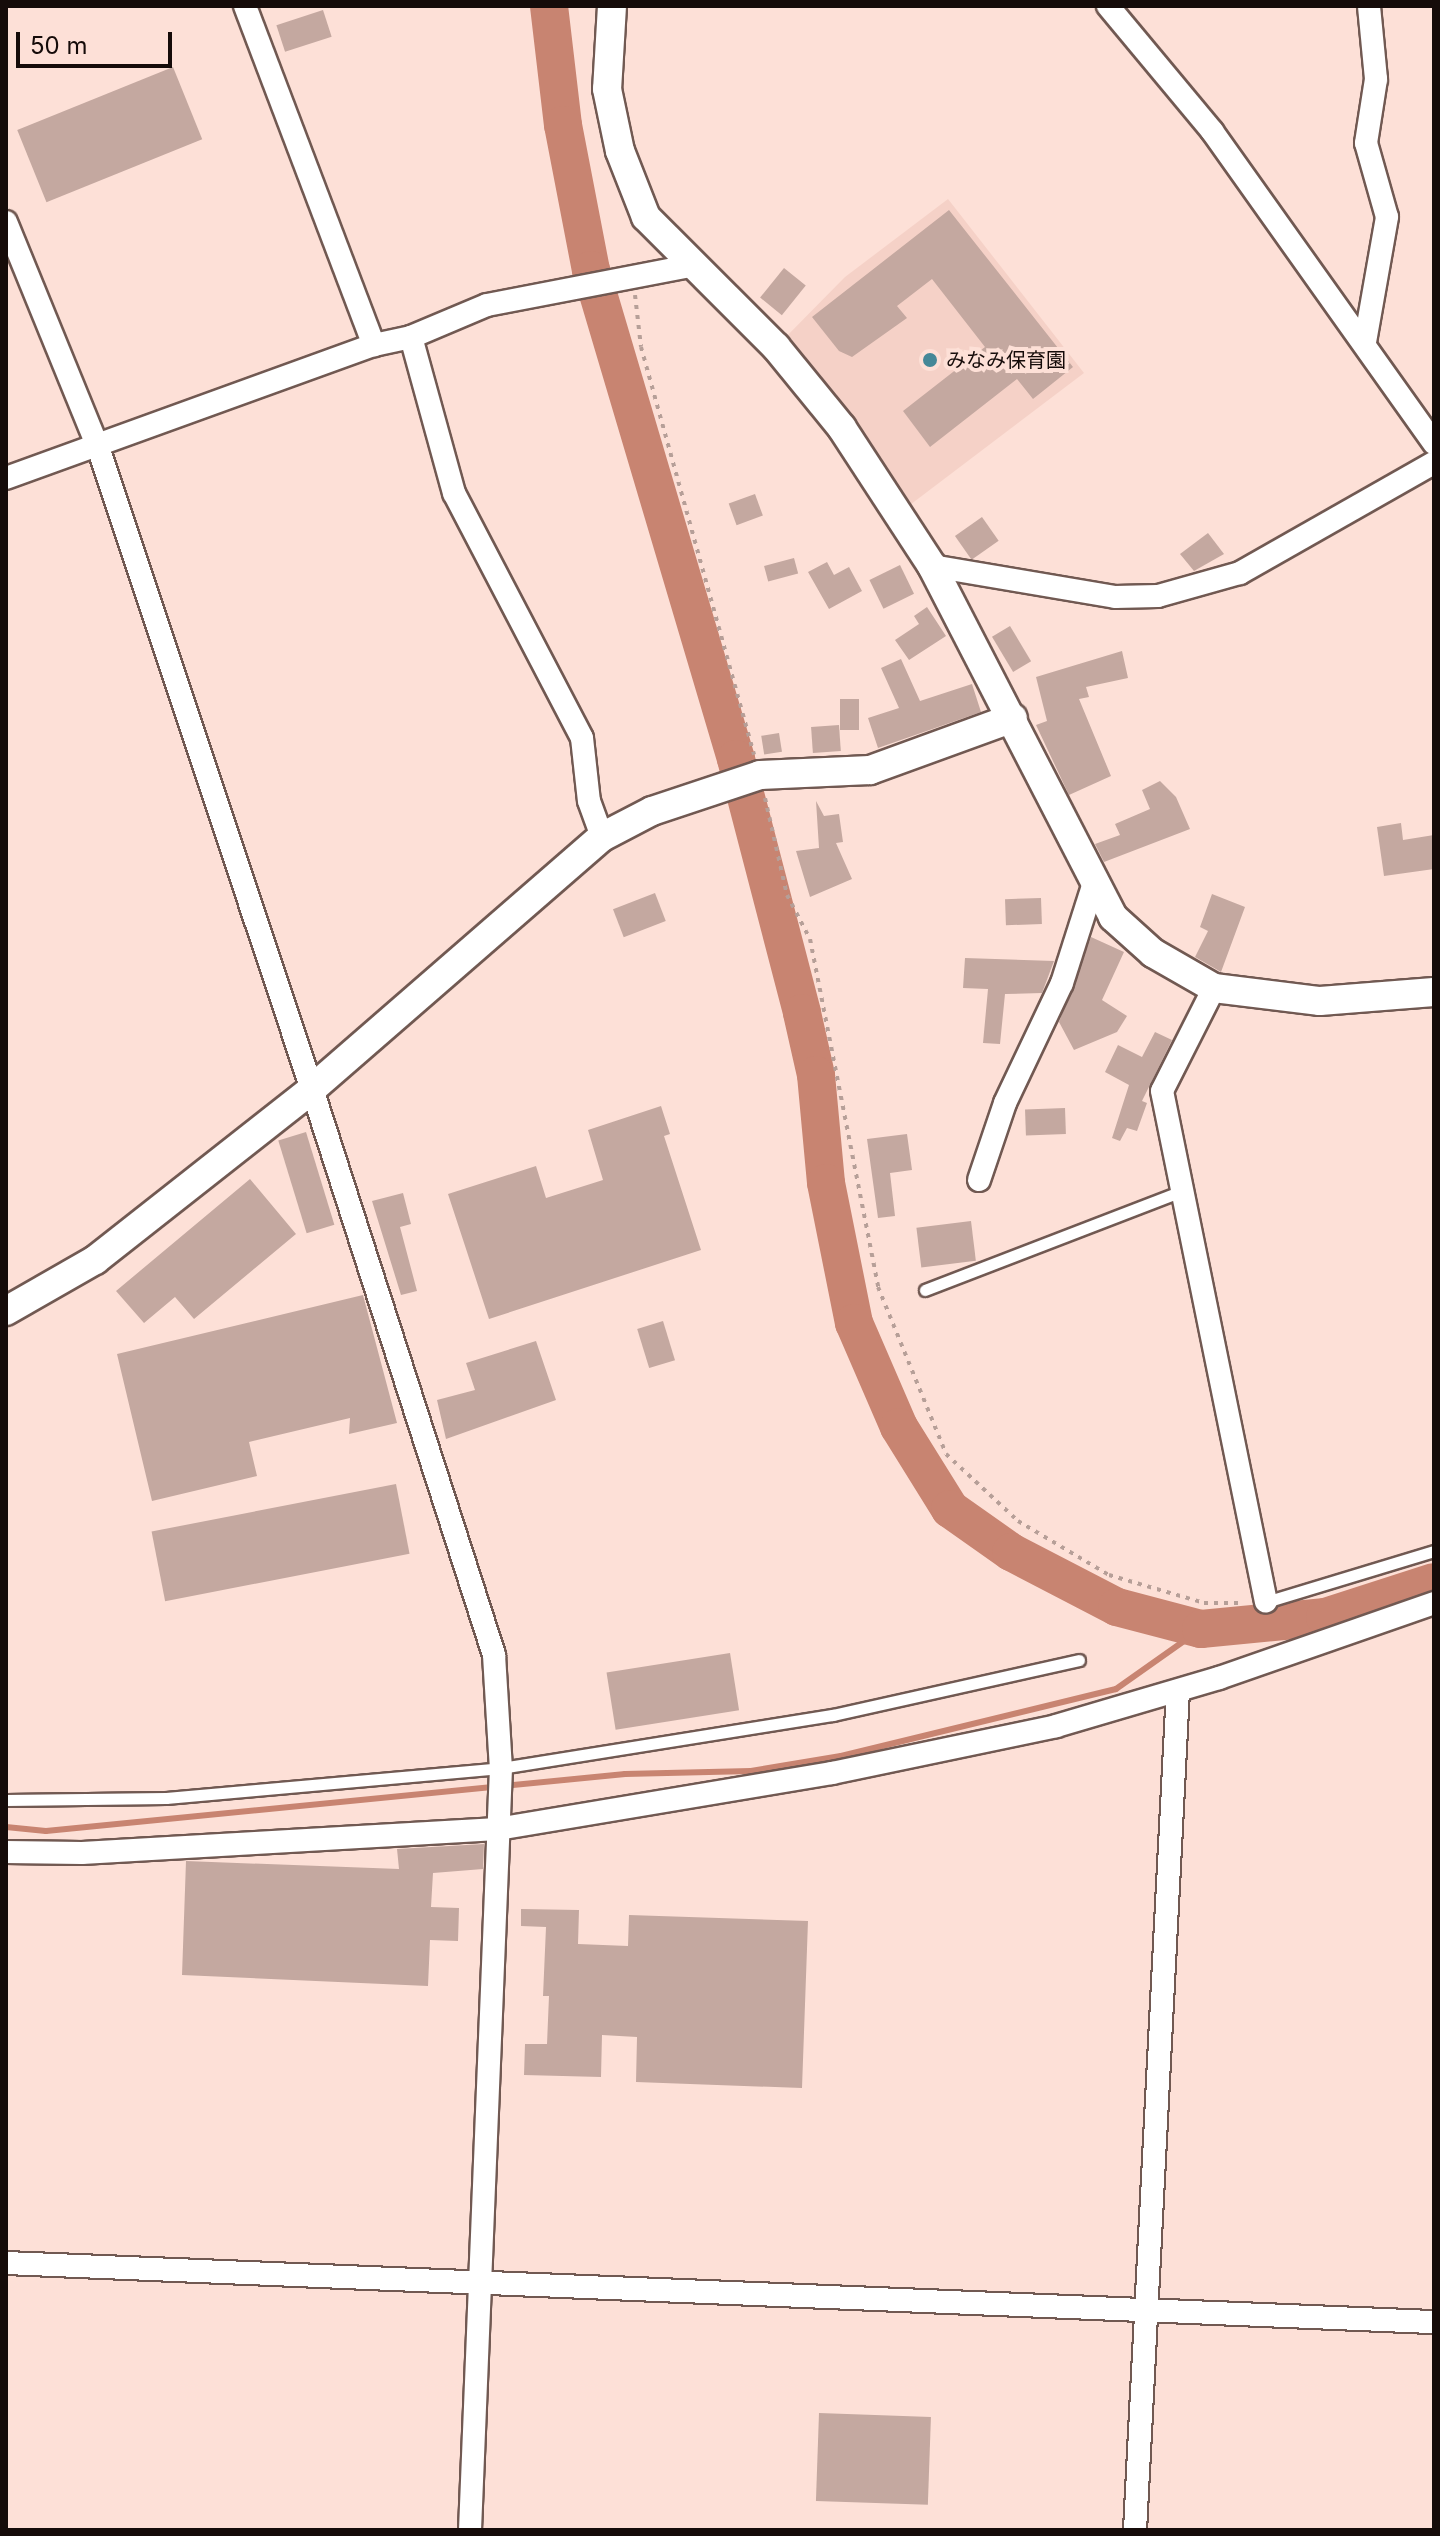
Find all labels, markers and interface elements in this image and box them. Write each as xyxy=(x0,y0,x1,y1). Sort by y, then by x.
scale bar xyxy=(20,16,176,66)
text: 50 m xyxy=(30,31,88,60)
place label: みなみ保育園 xyxy=(946,348,1066,372)
marker: みなみ保育園 xyxy=(921,351,939,369)

